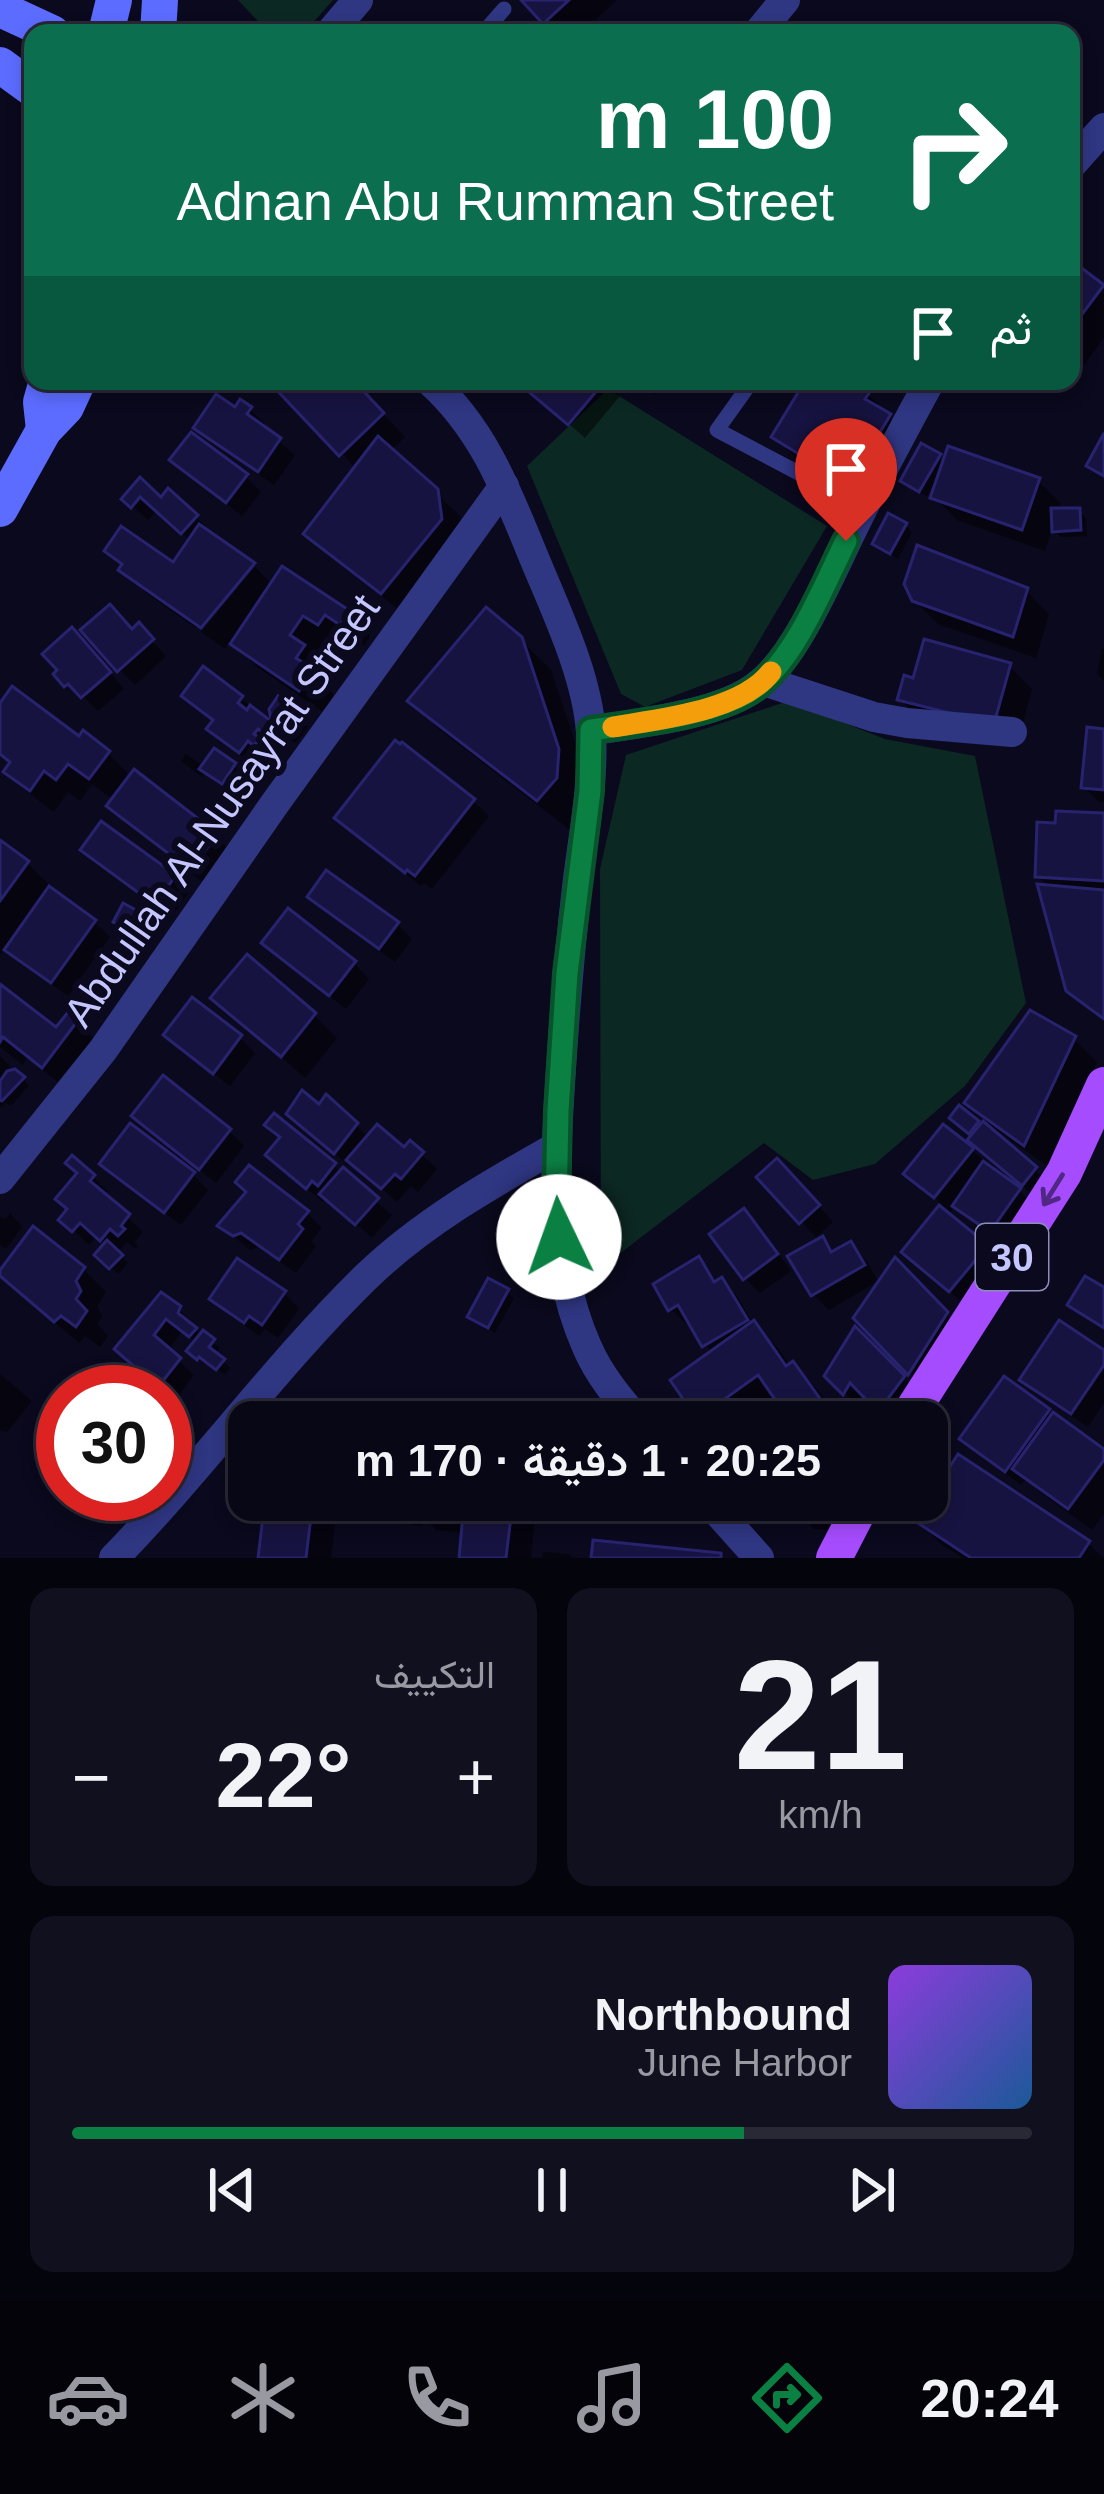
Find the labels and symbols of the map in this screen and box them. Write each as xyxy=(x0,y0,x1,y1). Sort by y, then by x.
pin xyxy=(795,418,897,541)
street label: Abdullah Al-Nusayrat Street xyxy=(54,585,389,1035)
one-way arrow xyxy=(1041,1172,1065,1206)
position arrow xyxy=(496,1174,622,1300)
road number: 30 xyxy=(976,1224,1048,1290)
speed limit sign: 30 xyxy=(36,1365,192,1521)

